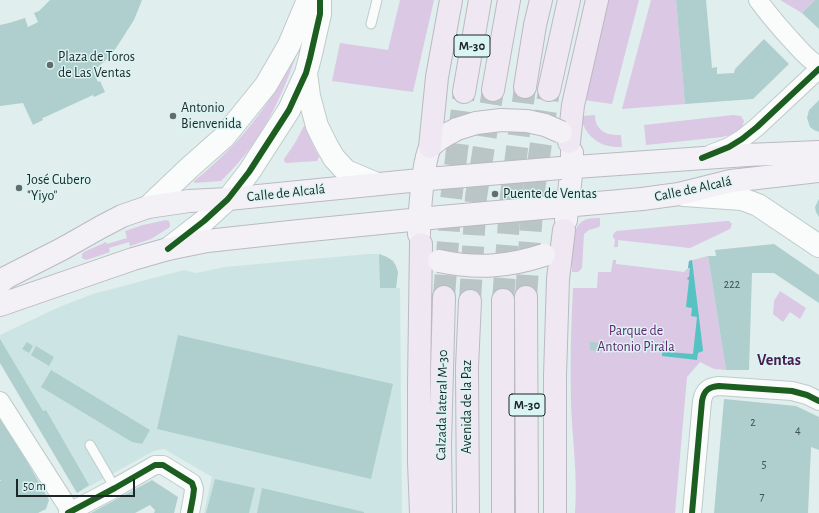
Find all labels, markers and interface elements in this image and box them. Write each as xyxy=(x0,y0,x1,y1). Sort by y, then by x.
road number: M-30 xyxy=(454,35,490,57)
place label: Plaza de Toros de Las Ventas xyxy=(58,49,135,82)
marker: Plaza de Toros de Las Ventas xyxy=(45,60,55,70)
place label: Antonio Bienvenida xyxy=(181,100,242,132)
marker: Antonio Bienvenida xyxy=(168,111,178,121)
place label: José Cubero "Yiyo" xyxy=(27,172,91,204)
street label: Calle de Alcalá xyxy=(653,173,733,205)
street label: Calle de Alcalá xyxy=(246,181,326,205)
marker: José Cubero "Yiyo" xyxy=(14,183,24,193)
place label: Puente de Ventas xyxy=(503,186,597,202)
marker: Puente de Ventas xyxy=(490,189,500,199)
house number: 222 xyxy=(724,277,740,291)
park label: Parque de Antonio Pirala xyxy=(597,323,675,356)
street label: Calzada lateral M-30 xyxy=(433,349,451,461)
district label: Ventas xyxy=(757,350,801,370)
street label: Avenida de la Paz xyxy=(459,360,475,454)
road number: M-30 xyxy=(509,394,545,416)
house number: 2 xyxy=(750,415,756,429)
house number: 4 xyxy=(795,423,801,437)
house number: 5 xyxy=(761,457,767,471)
scale bar xyxy=(18,471,137,497)
text: 50 m xyxy=(23,480,46,492)
house number: 7 xyxy=(759,489,765,503)

